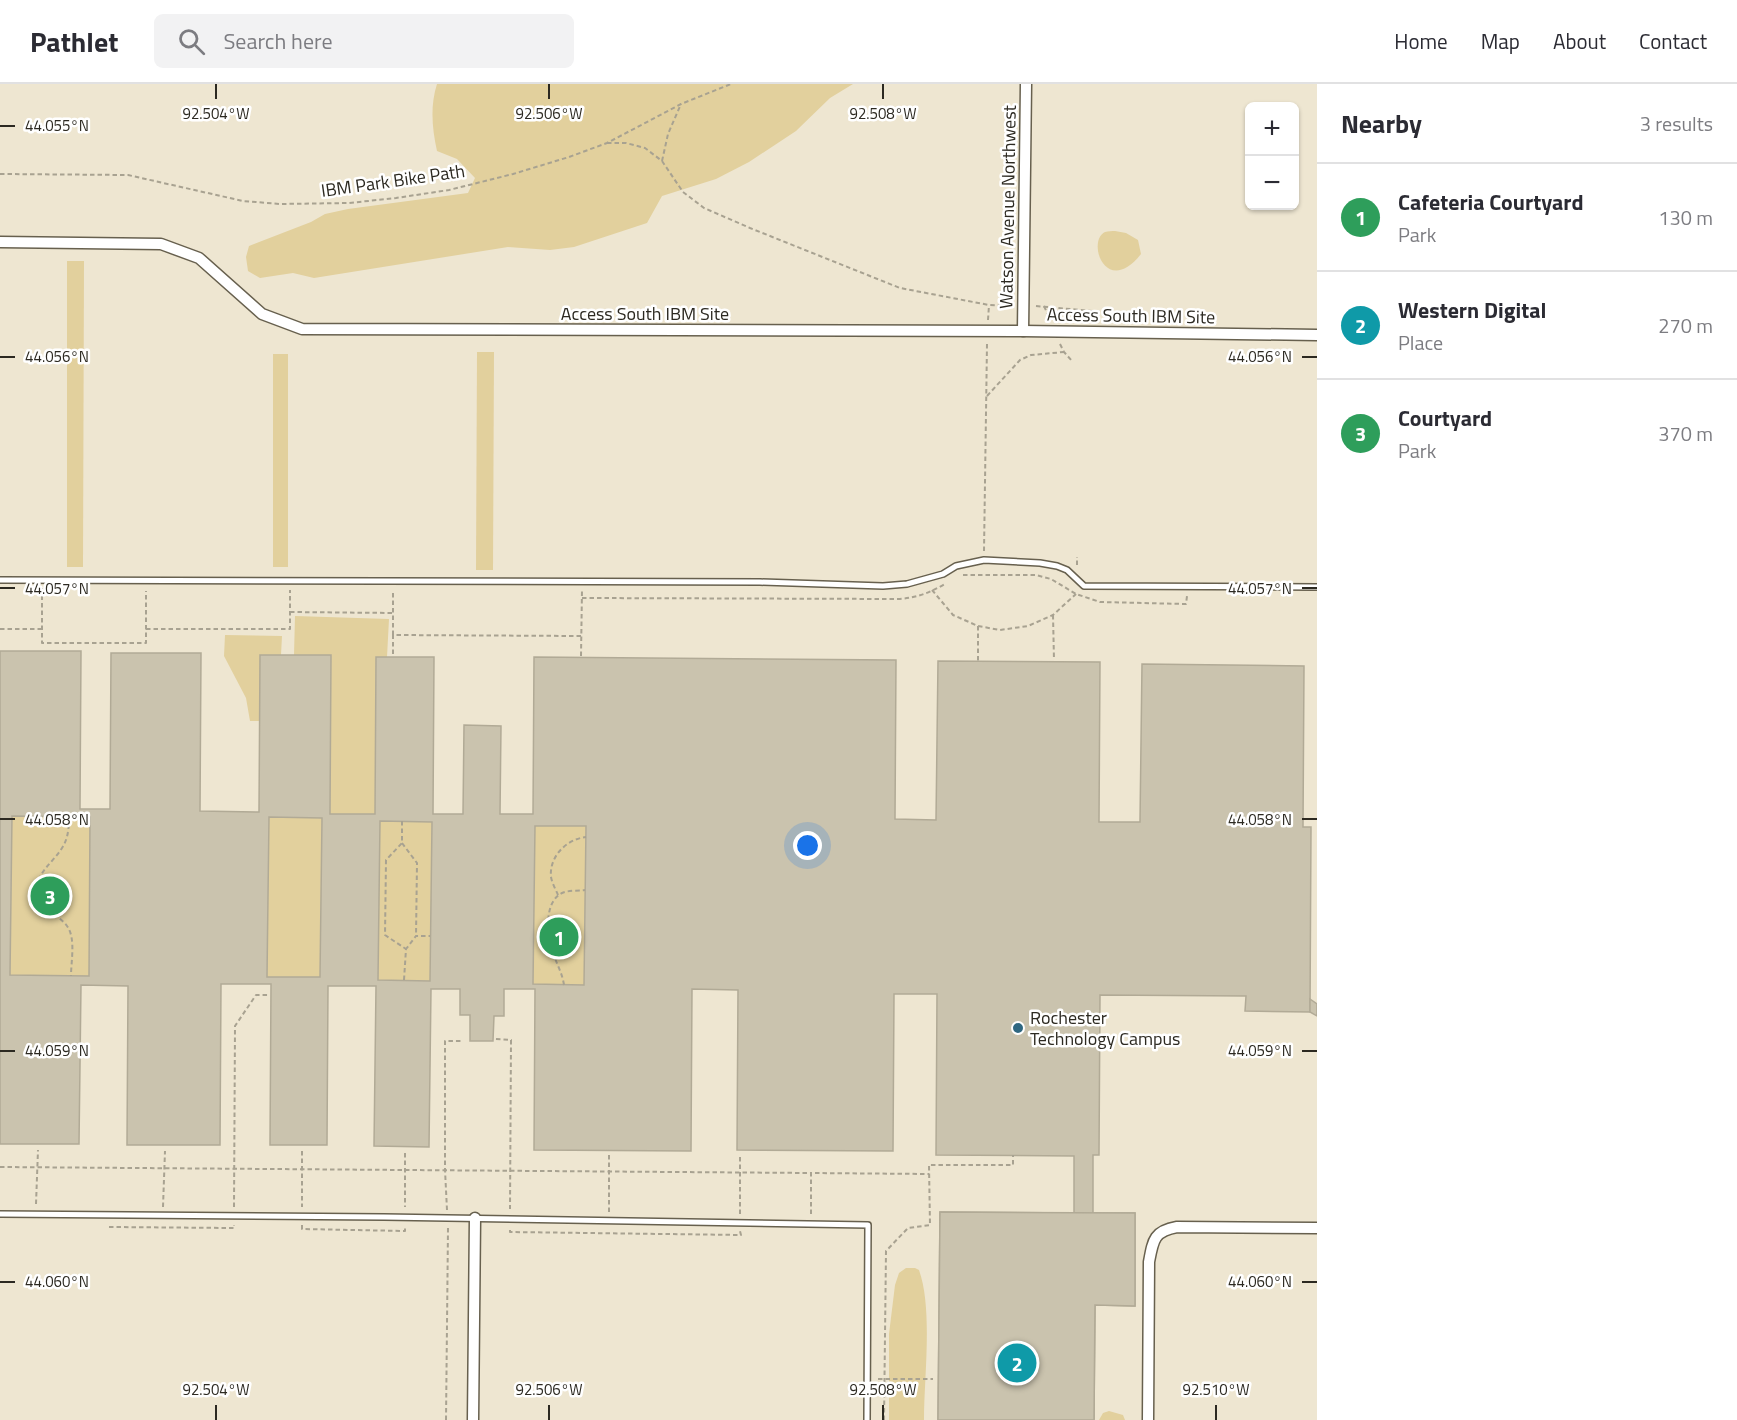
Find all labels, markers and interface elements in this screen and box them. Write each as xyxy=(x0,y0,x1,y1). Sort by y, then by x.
search box xyxy=(154,14,574,68)
text: Pathlet xyxy=(30,20,118,63)
text: Search here xyxy=(223,24,333,58)
icon: search xyxy=(175,25,208,58)
text: Home xyxy=(1394,25,1448,57)
text: Map xyxy=(1481,25,1520,57)
text: About xyxy=(1553,25,1606,57)
text: Contact xyxy=(1639,25,1707,57)
text: 92.504°W xyxy=(183,102,249,125)
text: 92.506°W xyxy=(516,102,582,125)
text: 92.508°W xyxy=(850,102,916,125)
map controls xyxy=(1245,102,1299,210)
button: + xyxy=(1245,102,1299,156)
street label: Watson Avenue Northwest xyxy=(992,104,1023,309)
text: Nearby xyxy=(1341,104,1422,143)
text: 3 results xyxy=(1640,108,1713,139)
text: 44.055°N xyxy=(25,114,89,137)
button: − xyxy=(1245,156,1299,210)
street label: IBM Park Bike Path xyxy=(319,157,467,204)
text: Cafeteria Courtyard xyxy=(1398,185,1584,219)
text: 1 xyxy=(1355,202,1366,233)
text: 130 m xyxy=(1658,202,1713,233)
text: Park xyxy=(1398,219,1436,250)
text: Western Digital xyxy=(1398,293,1546,327)
street label: Access South IBM Site xyxy=(561,300,729,327)
street label: Access South IBM Site xyxy=(1047,301,1215,330)
text: 2 xyxy=(1355,310,1366,341)
text: 270 m xyxy=(1658,310,1713,341)
text: Place xyxy=(1398,327,1443,358)
text: 44.056°N xyxy=(25,345,89,368)
text: 44.056°N xyxy=(1228,345,1292,368)
text: Courtyard xyxy=(1398,401,1492,435)
text: 3 xyxy=(1355,418,1366,449)
text: 370 m xyxy=(1658,418,1713,449)
text: Park xyxy=(1398,435,1436,466)
text: 44.057°N xyxy=(25,577,89,600)
text: 44.057°N xyxy=(1228,577,1292,600)
text: 44.058°N xyxy=(25,808,89,831)
text: 44.058°N xyxy=(1228,808,1292,831)
your location xyxy=(793,831,822,860)
pin: 3 xyxy=(31,874,70,918)
pin: 1 xyxy=(540,914,578,960)
place label: Rochester Technology Campus xyxy=(1030,1004,1180,1052)
marker: Rochester Technology Campus xyxy=(1011,1021,1025,1035)
text: 44.059°N xyxy=(25,1039,89,1062)
text: 44.059°N xyxy=(1228,1039,1292,1062)
text: 44.060°N xyxy=(25,1270,89,1293)
text: 44.060°N xyxy=(1228,1270,1292,1293)
pin: 2 xyxy=(998,1340,1036,1386)
text: 92.504°W xyxy=(183,1378,249,1401)
text: 92.506°W xyxy=(516,1378,582,1401)
text: 92.508°W xyxy=(850,1378,916,1401)
text: 92.510°W xyxy=(1183,1378,1249,1401)

